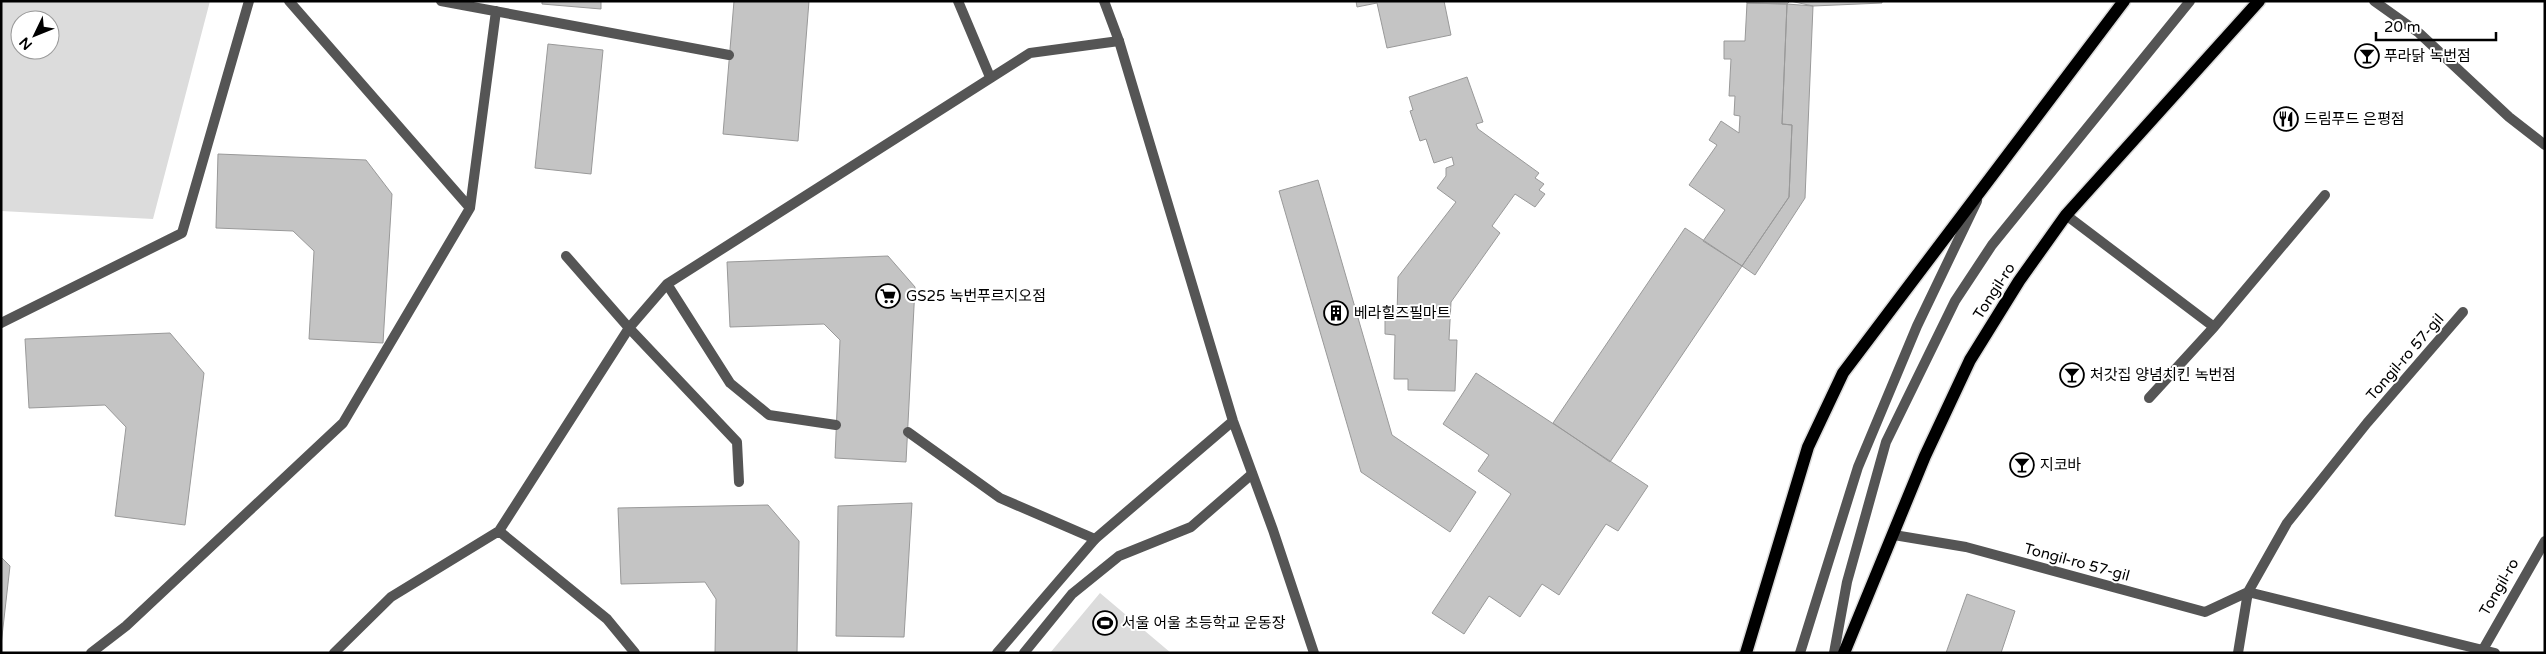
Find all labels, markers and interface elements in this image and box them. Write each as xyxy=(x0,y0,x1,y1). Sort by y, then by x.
north arrow xyxy=(10,10,60,60)
scale bar xyxy=(2376,10,2496,42)
text: 20 m xyxy=(2384,18,2421,36)
text: N xyxy=(16,34,36,53)
bar icon: 푸라닭 녹번점 xyxy=(2354,43,2380,69)
place label: 푸라닭 녹번점 xyxy=(2384,47,2471,65)
restaurant icon: 드림푸드 은평점 xyxy=(2273,106,2299,132)
place label: 드림푸드 은평점 xyxy=(2304,110,2405,128)
street label: Tongil-ro xyxy=(1969,260,2019,322)
supermarket icon: GS25 녹번푸르지오점 xyxy=(875,283,901,309)
place label: GS25 녹번푸르지오점 xyxy=(906,287,1046,305)
building icon: 베라힐즈필마트 xyxy=(1323,300,1349,326)
place label: 베라힐즈필마트 xyxy=(1354,304,1451,322)
street label: Tongil-ro 57-gil xyxy=(2363,310,2447,404)
bar icon: 처갓집 양념치킨 녹번점 xyxy=(2059,362,2085,388)
place label: 처갓집 양념치킨 녹번점 xyxy=(2090,366,2236,384)
bar icon: 지코바 xyxy=(2009,452,2035,478)
place label: 지코바 xyxy=(2040,456,2082,474)
street label: Tongil-ro 57-gil xyxy=(2022,539,2132,585)
street label: Tongil-ro xyxy=(2475,555,2523,619)
sports icon: 서울 어울 초등학교 운동장 xyxy=(1092,610,1118,636)
place label: 서울 어울 초등학교 운동장 xyxy=(1122,614,1286,632)

